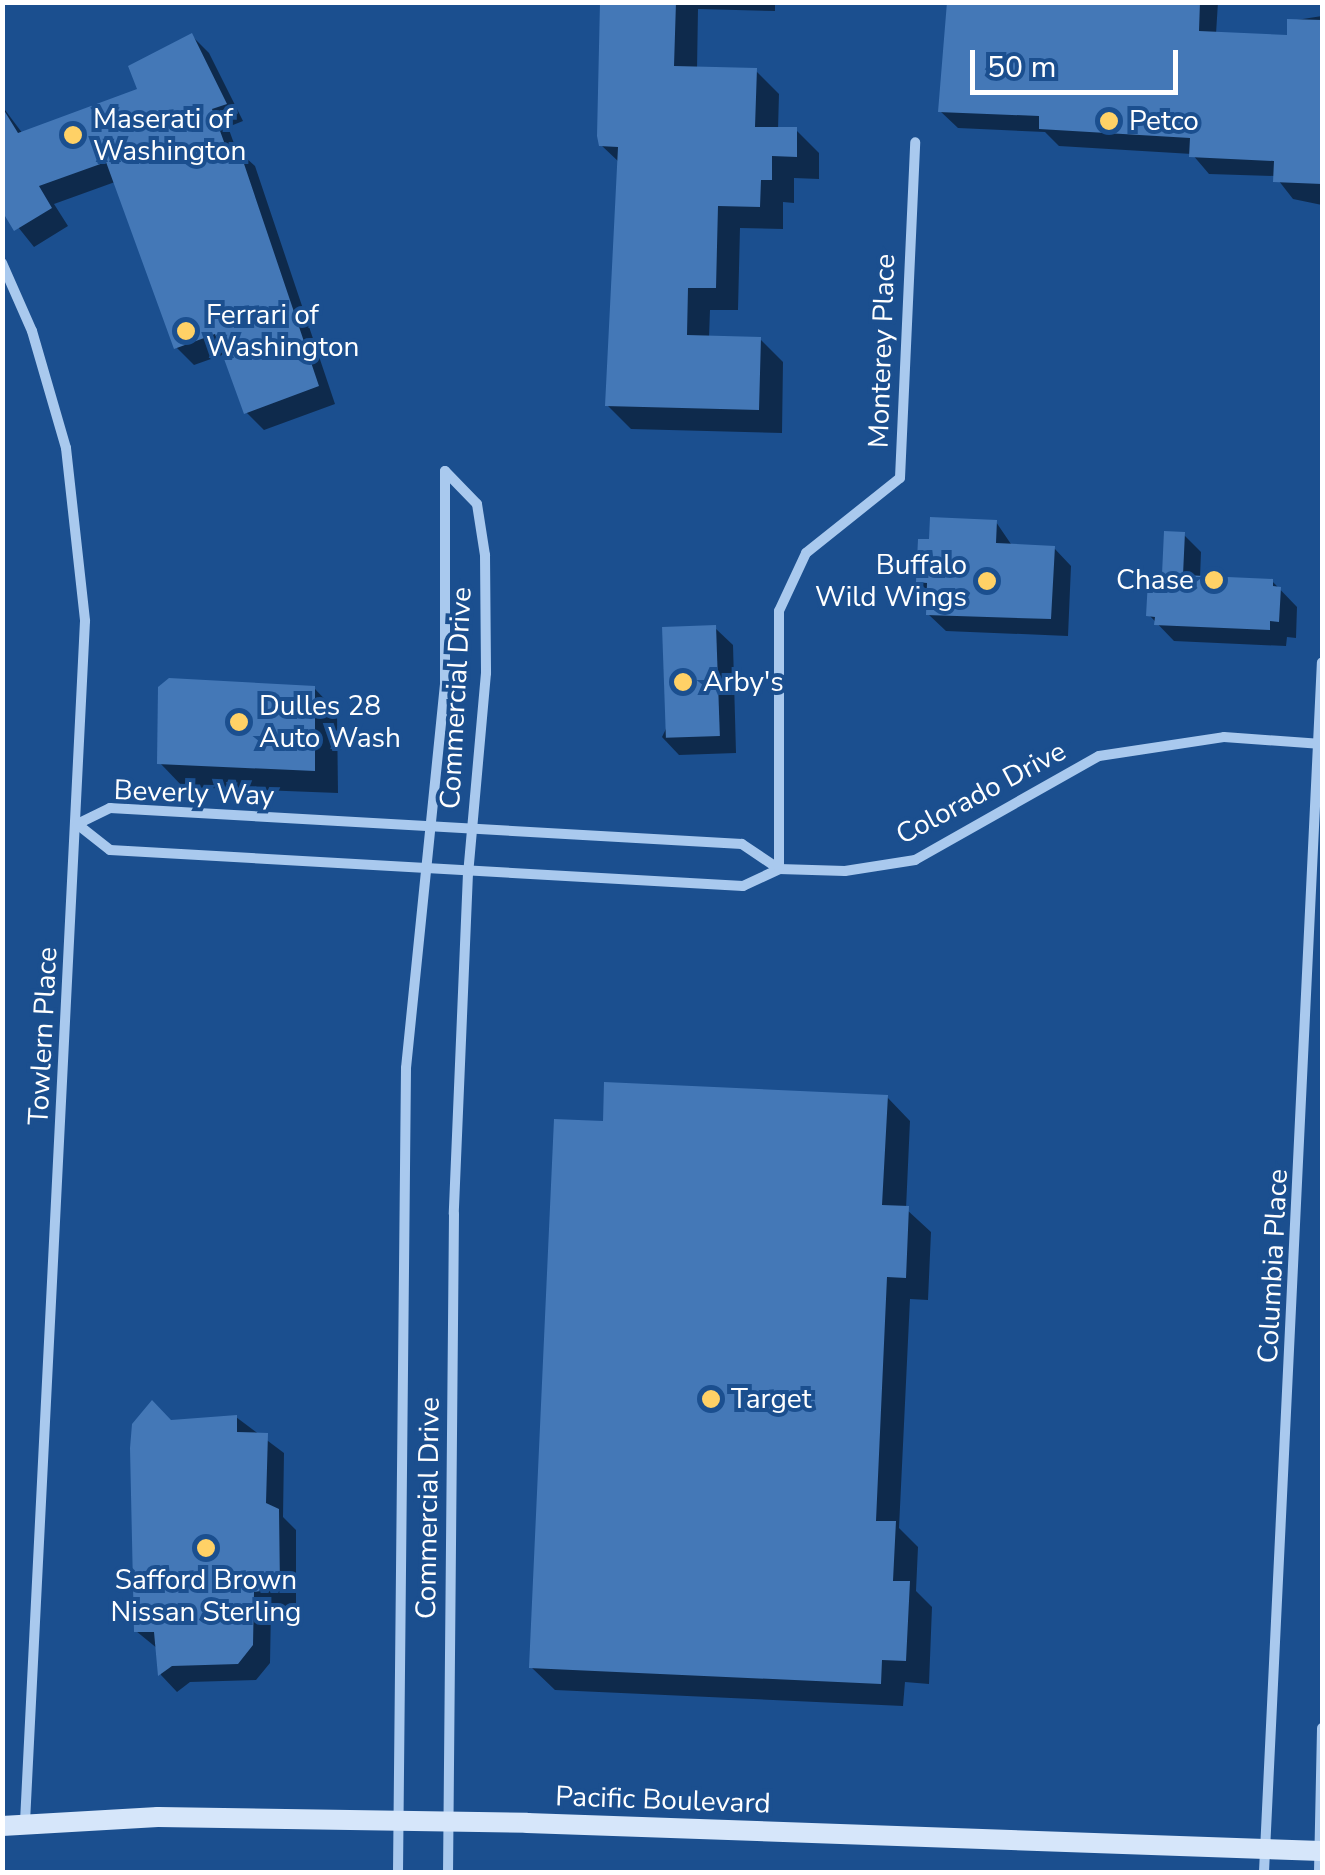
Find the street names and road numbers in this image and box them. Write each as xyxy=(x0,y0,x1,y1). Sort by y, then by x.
street label: Monterey Place xyxy=(862,253,902,449)
street label: Commercial Drive xyxy=(433,586,479,810)
street label: Colorado Drive xyxy=(890,734,1072,852)
street label: Beverly Way xyxy=(113,773,275,813)
street label: Towlern Place xyxy=(22,946,64,1126)
street label: Columbia Place xyxy=(1251,1168,1295,1364)
street label: Commercial Drive xyxy=(409,1397,447,1619)
street label: Pacific Boulevard xyxy=(555,1779,771,1821)

